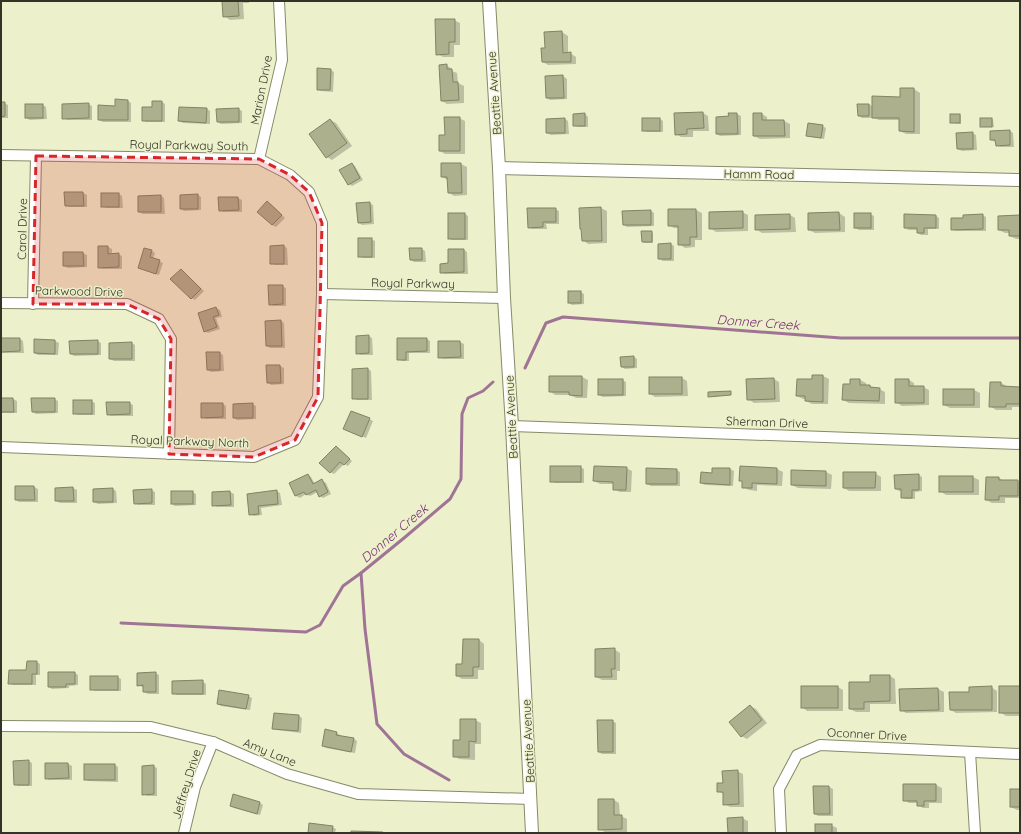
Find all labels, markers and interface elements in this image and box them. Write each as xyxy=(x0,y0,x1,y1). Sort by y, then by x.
street label: Beattie Avenue xyxy=(484,51,504,135)
street label: Marion Drive xyxy=(247,54,275,126)
street label: Royal Parkway South xyxy=(129,136,249,154)
street label: Hamm Road xyxy=(723,166,795,182)
street label: Carol Drive xyxy=(14,198,30,260)
street label: Royal Parkway xyxy=(371,275,455,291)
street label: Parkwood Drive xyxy=(35,283,124,299)
water label: Donner Creek xyxy=(716,311,801,333)
street label: Beattie Avenue xyxy=(501,375,521,459)
street label: Sherman Drive xyxy=(726,413,809,431)
street label: Royal Parkway North xyxy=(130,431,250,451)
water label: Donner Creek xyxy=(357,500,432,566)
street label: Beattie Avenue xyxy=(518,699,538,783)
street label: Oconner Drive xyxy=(827,724,908,744)
street label: Amy Lane xyxy=(241,735,299,770)
street label: Jeffrey Drive xyxy=(168,747,204,821)

